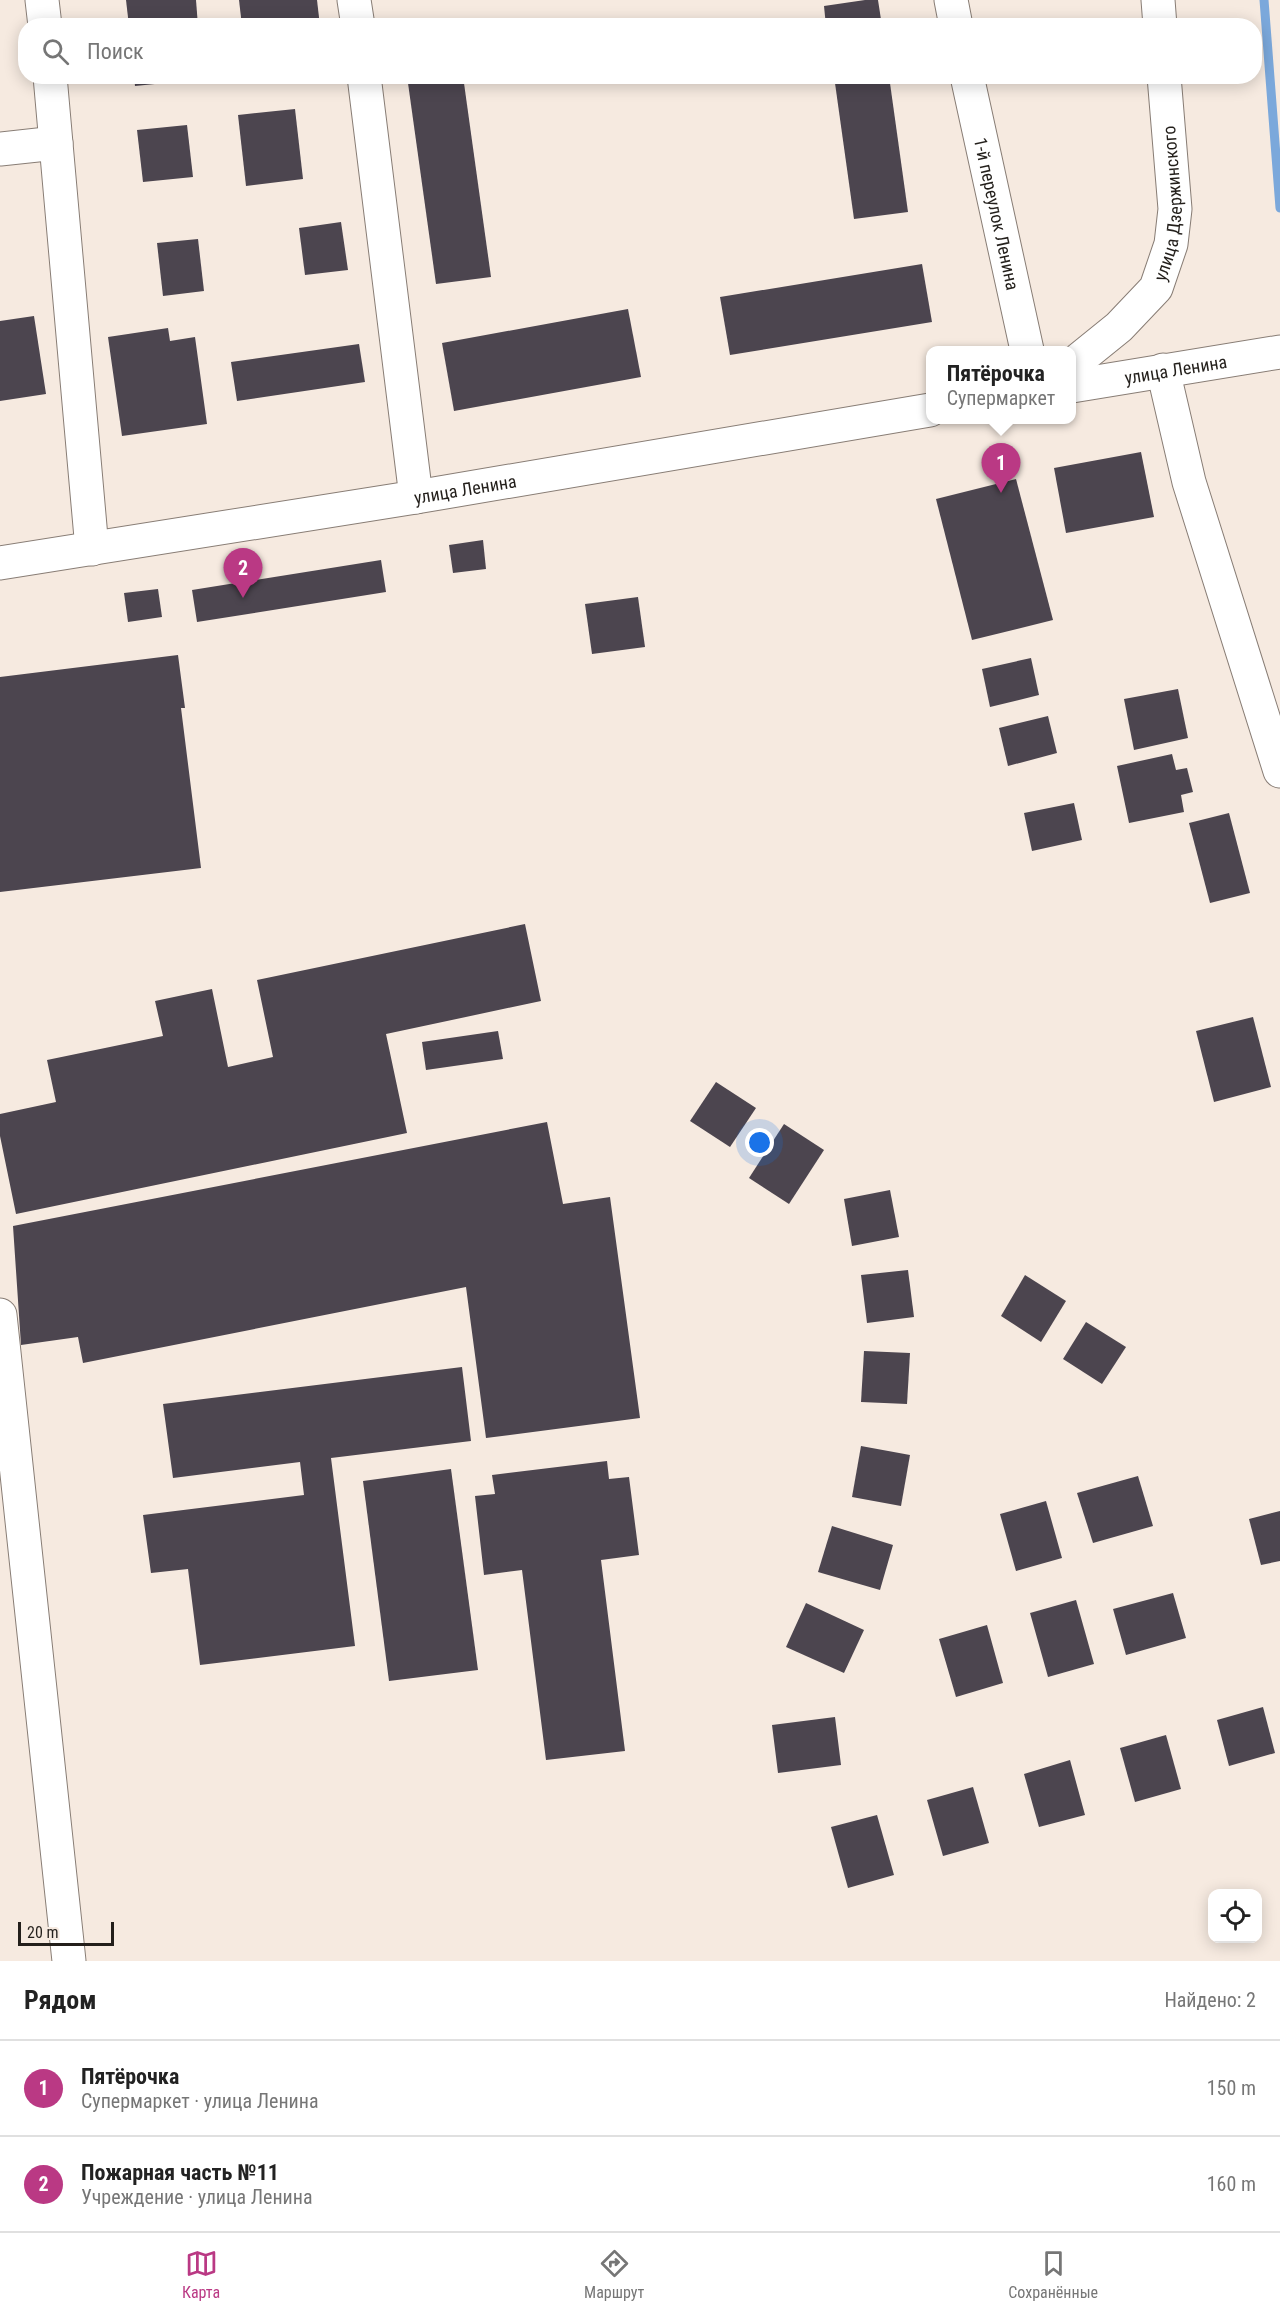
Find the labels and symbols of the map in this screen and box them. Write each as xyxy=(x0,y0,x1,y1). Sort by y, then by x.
street label: улица Дзержинского xyxy=(1149,125,1186,283)
street label: 1-й переулок Ленина xyxy=(970,136,1024,292)
street label: улица Ленина xyxy=(1123,350,1228,388)
pin: 1 xyxy=(982,444,1020,493)
street label: улица Ленина xyxy=(412,470,518,508)
pin: 2 xyxy=(224,548,262,598)
your location xyxy=(745,1128,774,1157)
scale bar xyxy=(18,1919,114,1946)

